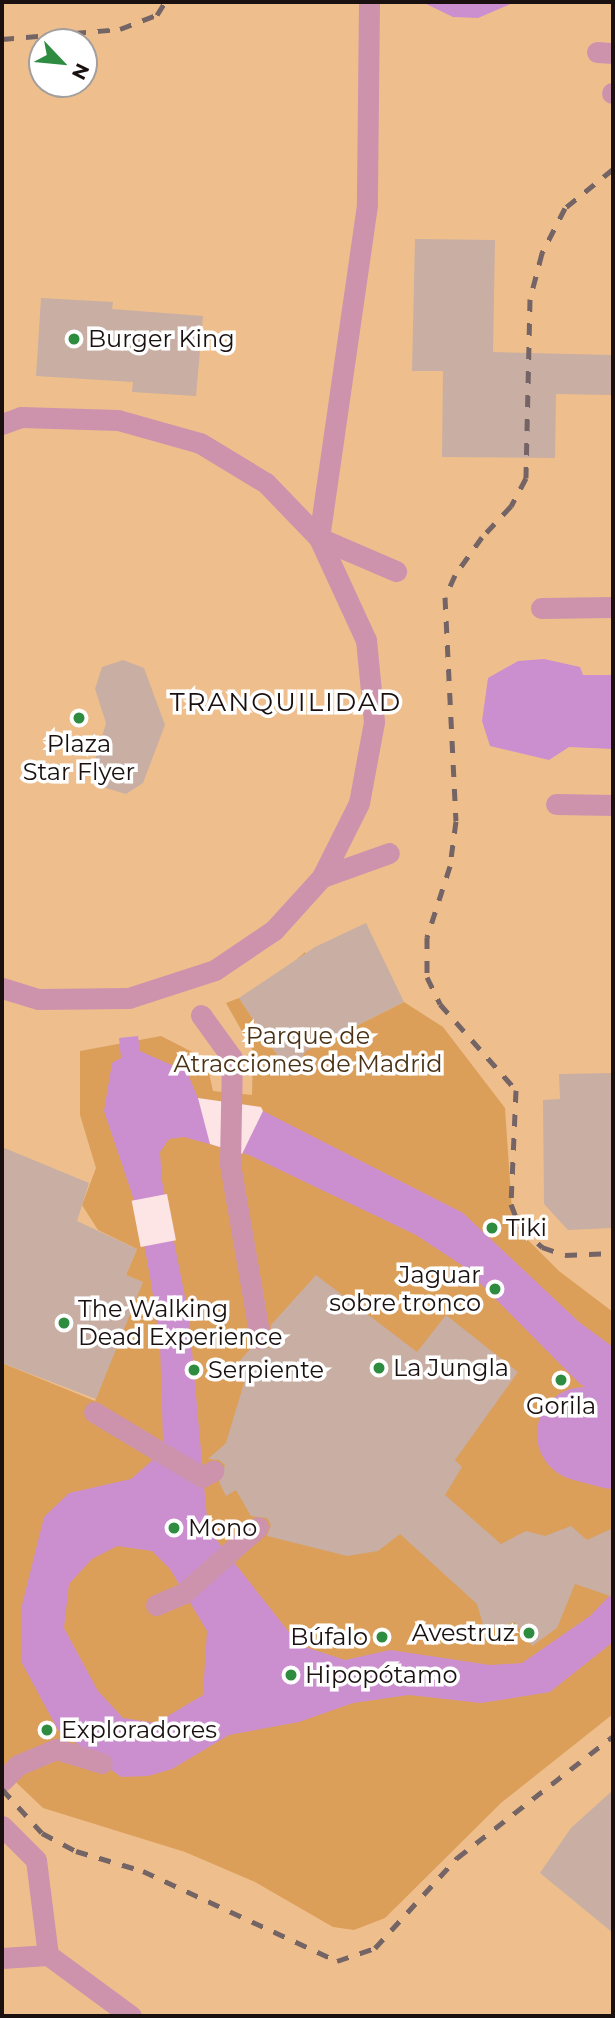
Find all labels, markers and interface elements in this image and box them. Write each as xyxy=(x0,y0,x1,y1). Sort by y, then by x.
north arrow xyxy=(28,28,98,98)
text: N xyxy=(67,60,94,83)
place label: Burger King xyxy=(88,325,235,353)
marker: Burger King xyxy=(66,331,82,347)
district label: TRANQUILIDAD xyxy=(171,687,401,719)
marker: Plaza Star Flyer xyxy=(71,710,87,726)
place label: Plaza Star Flyer xyxy=(23,730,135,786)
park label: Parque de Atracciones de Madrid xyxy=(173,1022,443,1078)
place label: Tiki xyxy=(506,1214,547,1242)
marker: Tiki xyxy=(484,1220,500,1236)
place label: Jaguar sobre tronco xyxy=(329,1261,481,1317)
marker: Jaguar sobre tronco xyxy=(487,1281,503,1297)
place label: The Walking Dead Experience xyxy=(78,1295,282,1351)
marker: The Walking Dead Experience xyxy=(56,1315,72,1331)
place label: La Jungla xyxy=(393,1354,509,1382)
place label: Serpiente xyxy=(208,1356,324,1384)
marker: La Jungla xyxy=(371,1360,387,1376)
marker: Serpiente xyxy=(186,1362,202,1378)
marker: Gorila xyxy=(553,1372,569,1388)
place label: Gorila xyxy=(526,1392,596,1420)
place label: Mono xyxy=(188,1514,257,1542)
marker: Mono xyxy=(166,1520,182,1536)
place label: Avestruz xyxy=(412,1619,515,1647)
place label: Búfalo xyxy=(290,1623,368,1651)
marker: Avestruz xyxy=(521,1625,537,1641)
marker: Búfalo xyxy=(374,1629,390,1645)
place label: Hipopótamo xyxy=(305,1661,458,1689)
marker: Hipopótamo xyxy=(283,1667,299,1683)
place label: Exploradores xyxy=(61,1716,217,1744)
marker: Exploradores xyxy=(39,1722,55,1738)

